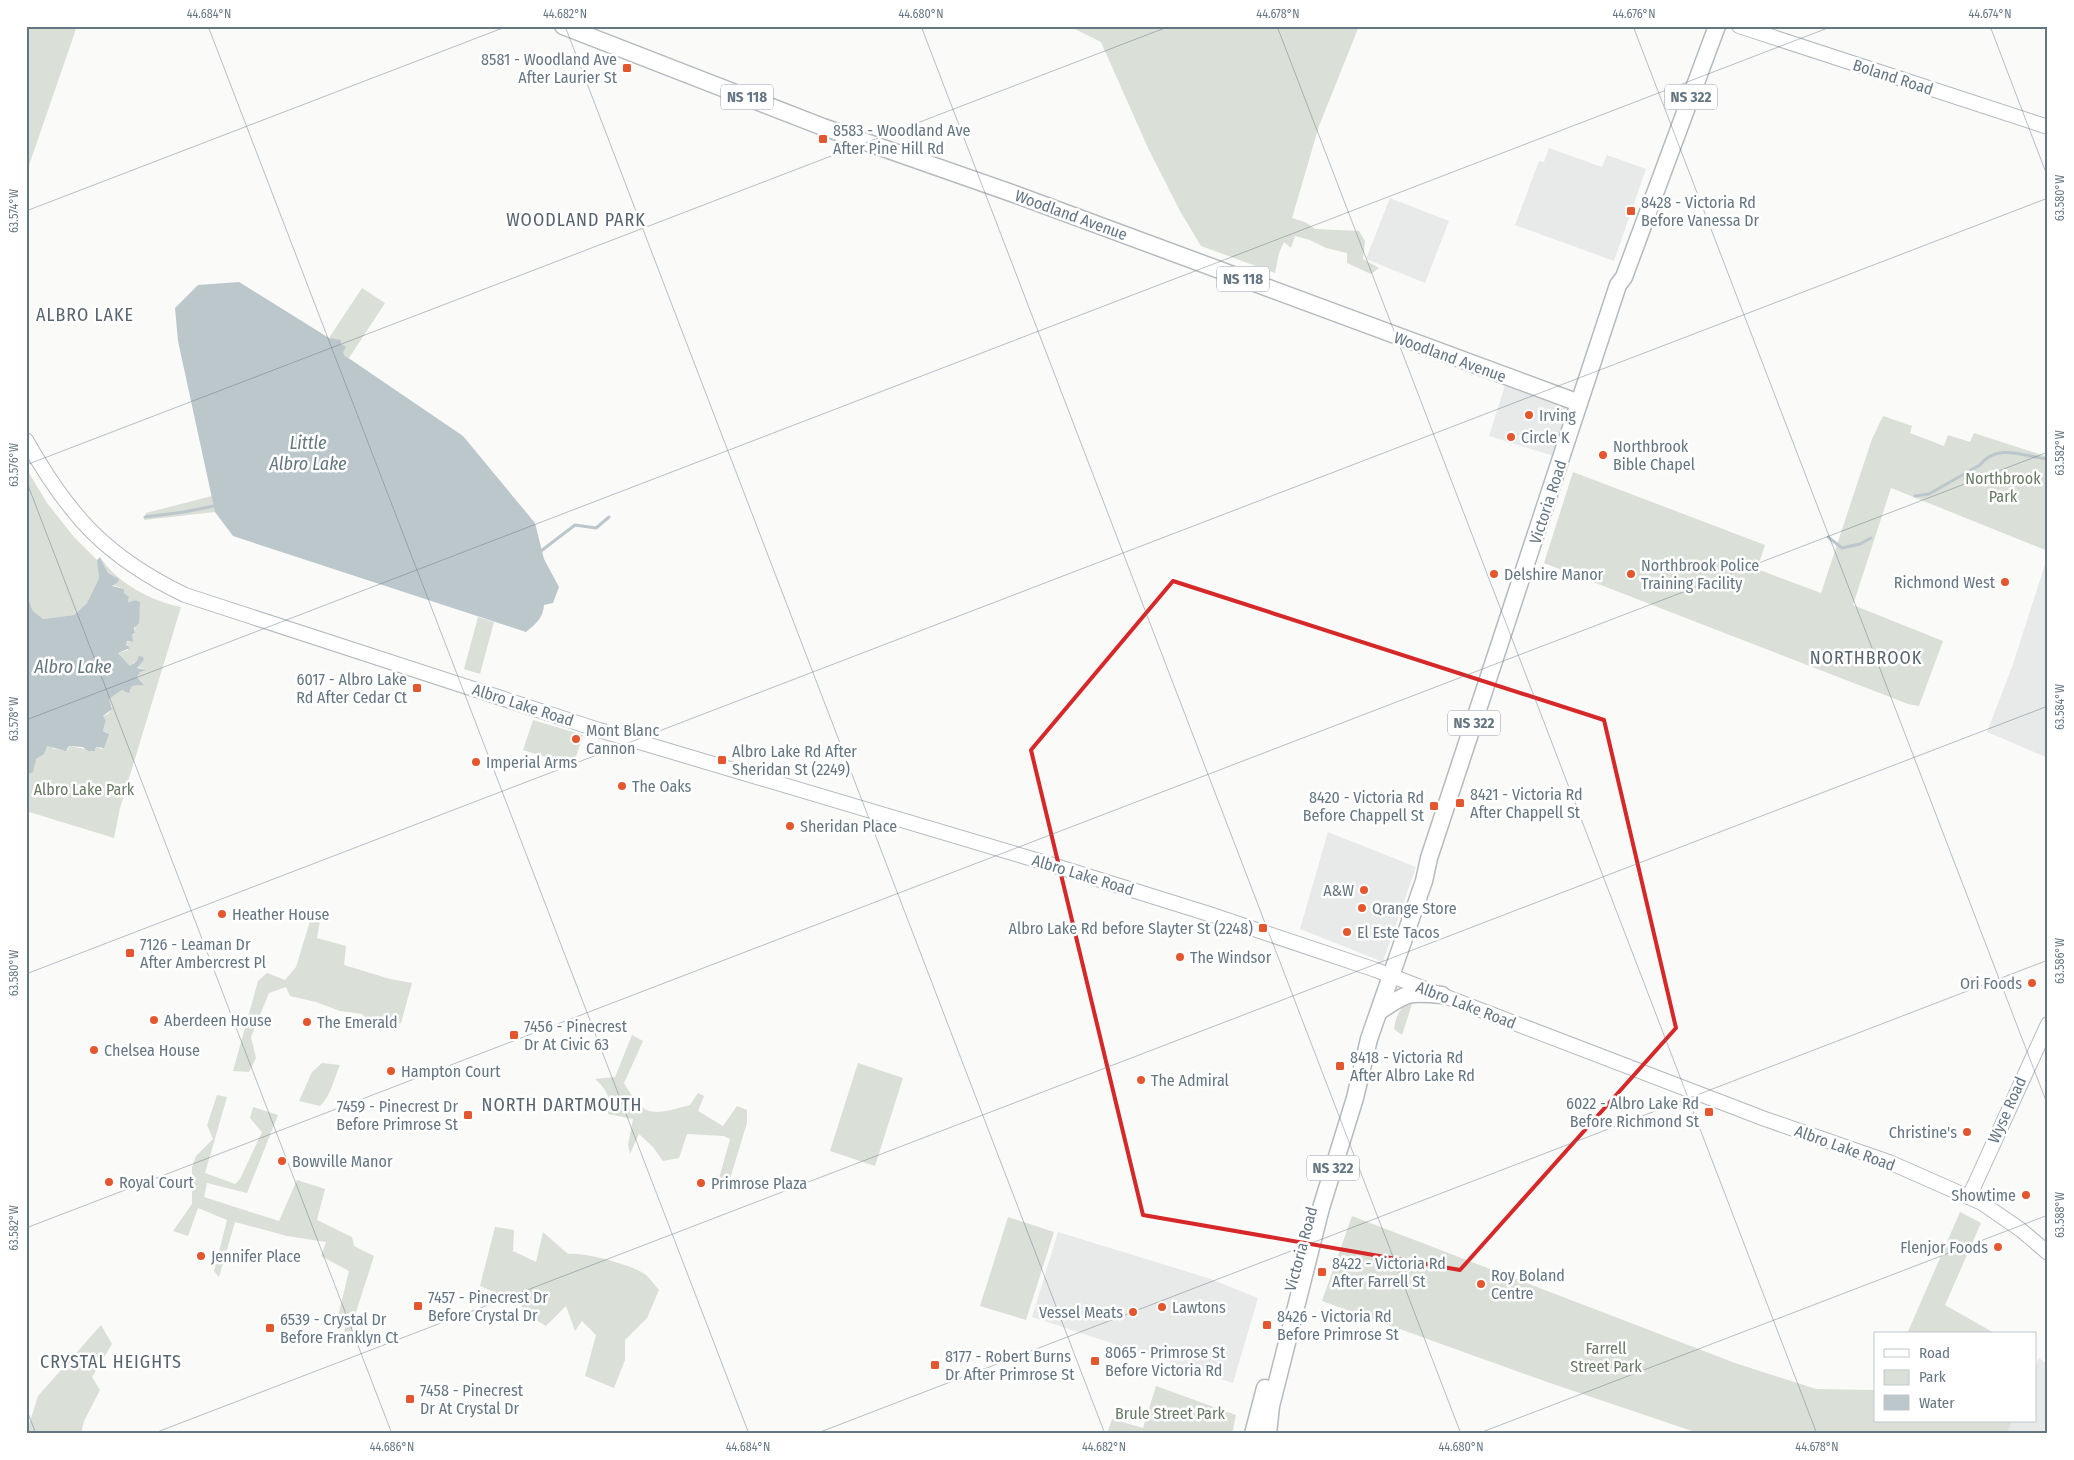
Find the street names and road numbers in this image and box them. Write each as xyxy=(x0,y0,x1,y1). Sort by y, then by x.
street label: Boland Road xyxy=(1851,55,1935,99)
road number: NS 118 xyxy=(721,84,773,110)
road number: NS 322 xyxy=(1665,84,1717,110)
street label: Woodland Avenue xyxy=(1012,186,1130,244)
road number: NS 118 xyxy=(1217,266,1269,292)
street label: Woodland Avenue xyxy=(1391,328,1509,386)
street label: Victoria Road xyxy=(1526,458,1570,546)
street label: Albro Lake Road xyxy=(470,680,576,730)
road number: NS 322 xyxy=(1448,710,1500,736)
street label: Albro Lake Road xyxy=(1030,851,1136,899)
street label: Albro Lake Road xyxy=(1413,977,1519,1033)
street label: Wyse Road xyxy=(1984,1074,2030,1146)
street label: Albro Lake Road xyxy=(1792,1121,1898,1175)
road number: NS 322 xyxy=(1307,1156,1359,1180)
street label: Victoria Road xyxy=(1281,1205,1321,1293)

